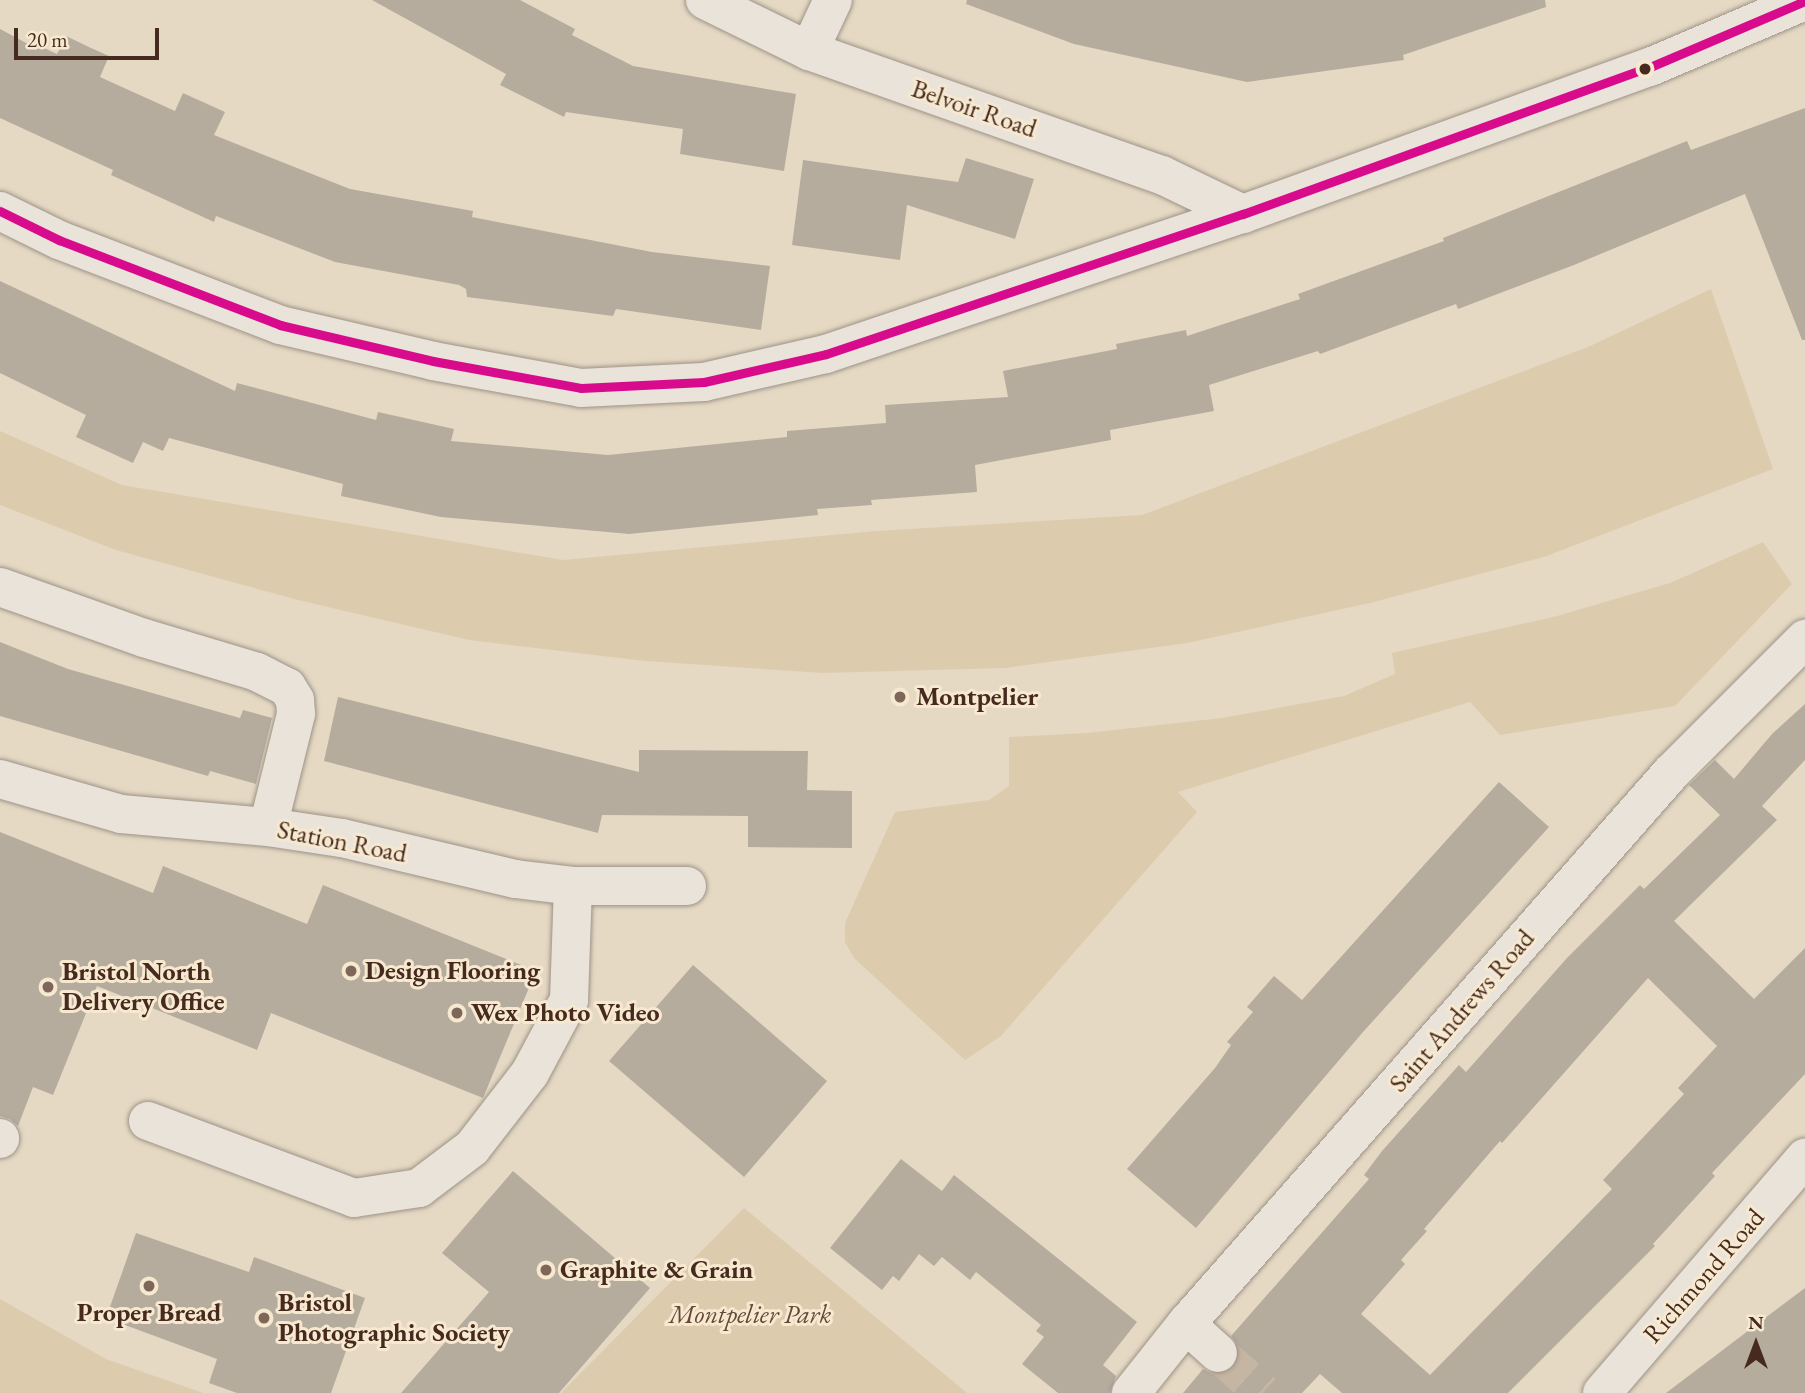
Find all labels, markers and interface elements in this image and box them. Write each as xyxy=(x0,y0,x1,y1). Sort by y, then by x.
scale bar xyxy=(18,14,163,58)
text: 20 m xyxy=(27,26,68,53)
unlabelled marker xyxy=(1638,62,1652,76)
street label: Belvoir Road xyxy=(907,73,1041,145)
place label: Montpelier xyxy=(916,681,1038,713)
marker: Montpelier xyxy=(890,687,910,707)
street label: Station Road xyxy=(275,814,409,870)
street label: Saint Andrews Road xyxy=(1383,923,1541,1099)
place label: Design Flooring xyxy=(365,955,540,987)
place label: Bristol North Delivery Office xyxy=(62,956,225,1018)
marker: Design Flooring xyxy=(343,963,359,979)
marker: Bristol North Delivery Office xyxy=(40,979,56,995)
place label: Wex Photo Video xyxy=(471,997,660,1029)
marker: Wex Photo Video xyxy=(449,1005,465,1021)
street label: Richmond Road xyxy=(1637,1202,1771,1350)
place label: Graphite & Grain xyxy=(560,1254,753,1286)
marker: Graphite & Grain xyxy=(538,1262,554,1278)
marker: Proper Bread xyxy=(141,1278,157,1294)
place label: Bristol Photographic Society xyxy=(278,1287,510,1348)
place label: Proper Bread xyxy=(77,1297,221,1329)
park label: Montpelier Park xyxy=(669,1299,831,1331)
north arrow xyxy=(1721,1309,1791,1379)
marker: Bristol Photographic Society xyxy=(256,1310,272,1326)
text: N xyxy=(1748,1310,1764,1335)

